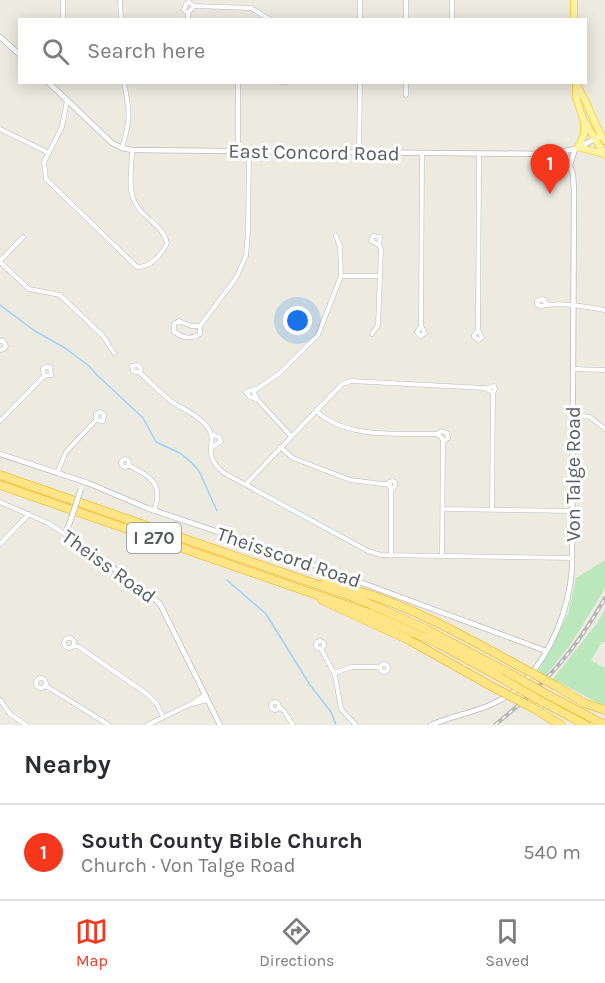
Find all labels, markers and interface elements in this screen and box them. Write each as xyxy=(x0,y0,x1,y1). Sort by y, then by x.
search box xyxy=(18,18,587,84)
icon: search xyxy=(39,35,72,68)
text: Search here xyxy=(87,38,205,64)
street label: East Concord Road xyxy=(228,140,400,165)
pin: 1 xyxy=(530,144,570,194)
your location xyxy=(283,306,312,335)
street label: Von Talge Road xyxy=(562,406,585,542)
street label: Theisscord Road xyxy=(214,522,364,593)
road number: I 270 xyxy=(127,523,181,553)
street label: Theiss Road xyxy=(57,525,160,608)
text: Nearby xyxy=(24,749,111,780)
text: South County Bible Church xyxy=(81,828,363,854)
text: 1 xyxy=(40,841,47,864)
text: 540 m xyxy=(523,841,581,864)
text: Church · Von Talge Road xyxy=(81,854,296,877)
tab: Map xyxy=(75,915,108,970)
tab: Directions xyxy=(259,915,334,970)
tab: Saved xyxy=(485,915,530,970)

